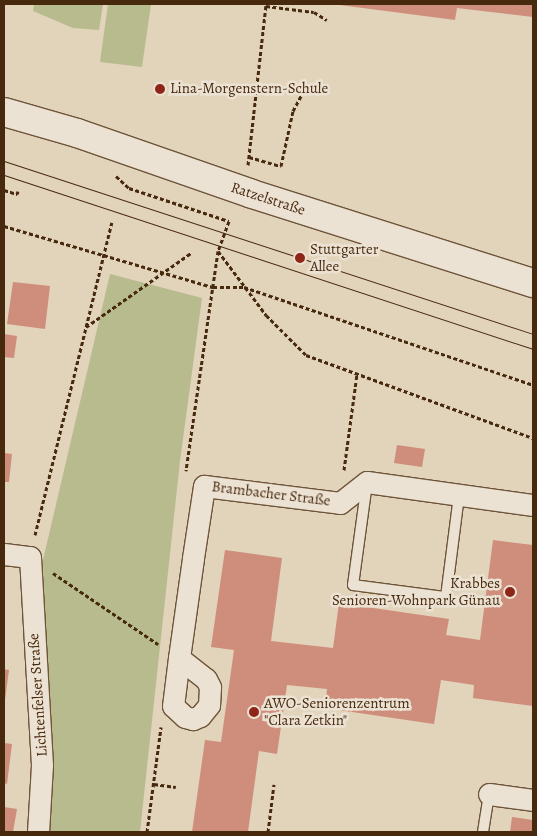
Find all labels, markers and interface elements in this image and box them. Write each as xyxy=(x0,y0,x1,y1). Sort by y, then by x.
place label: Lina-Morgenstern-Schule xyxy=(170,80,328,98)
marker: Lina-Morgenstern-Schule xyxy=(154,83,166,95)
street label: Ratzelstraße xyxy=(228,179,308,219)
place label: Stuttgarter Allee xyxy=(310,240,378,275)
marker: Stuttgarter Allee xyxy=(294,252,306,264)
street label: Brambacher Straße xyxy=(211,478,331,510)
place label: Krabbes Senioren-Wohnpark Günau xyxy=(332,574,500,609)
marker: Krabbes Senioren-Wohnpark Günau xyxy=(504,586,516,598)
street label: Lichtenfelser Straße xyxy=(25,633,51,757)
place label: AWO-Seniorenzentrum "Clara Zetkin" xyxy=(264,694,410,729)
marker: AWO-Seniorenzentrum "Clara Zetkin" xyxy=(248,706,260,718)

